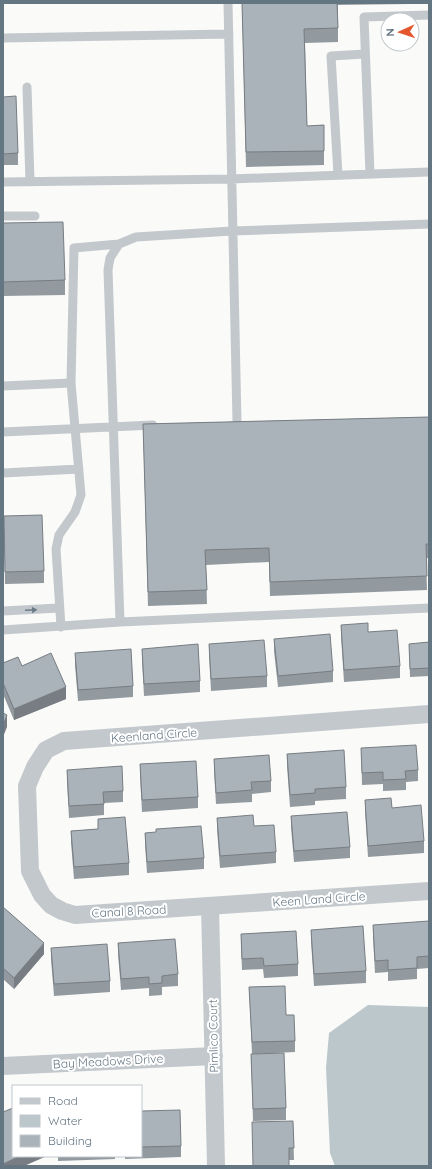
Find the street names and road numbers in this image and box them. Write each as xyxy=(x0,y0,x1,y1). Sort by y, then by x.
street label: Keenland Circle xyxy=(110,724,198,745)
street label: Keen Land Circle xyxy=(272,888,366,910)
street label: Canal 8 Road xyxy=(91,902,167,920)
street label: Pimlico Court xyxy=(205,999,221,1073)
street label: Bay Meadows Drive xyxy=(52,1051,164,1071)

